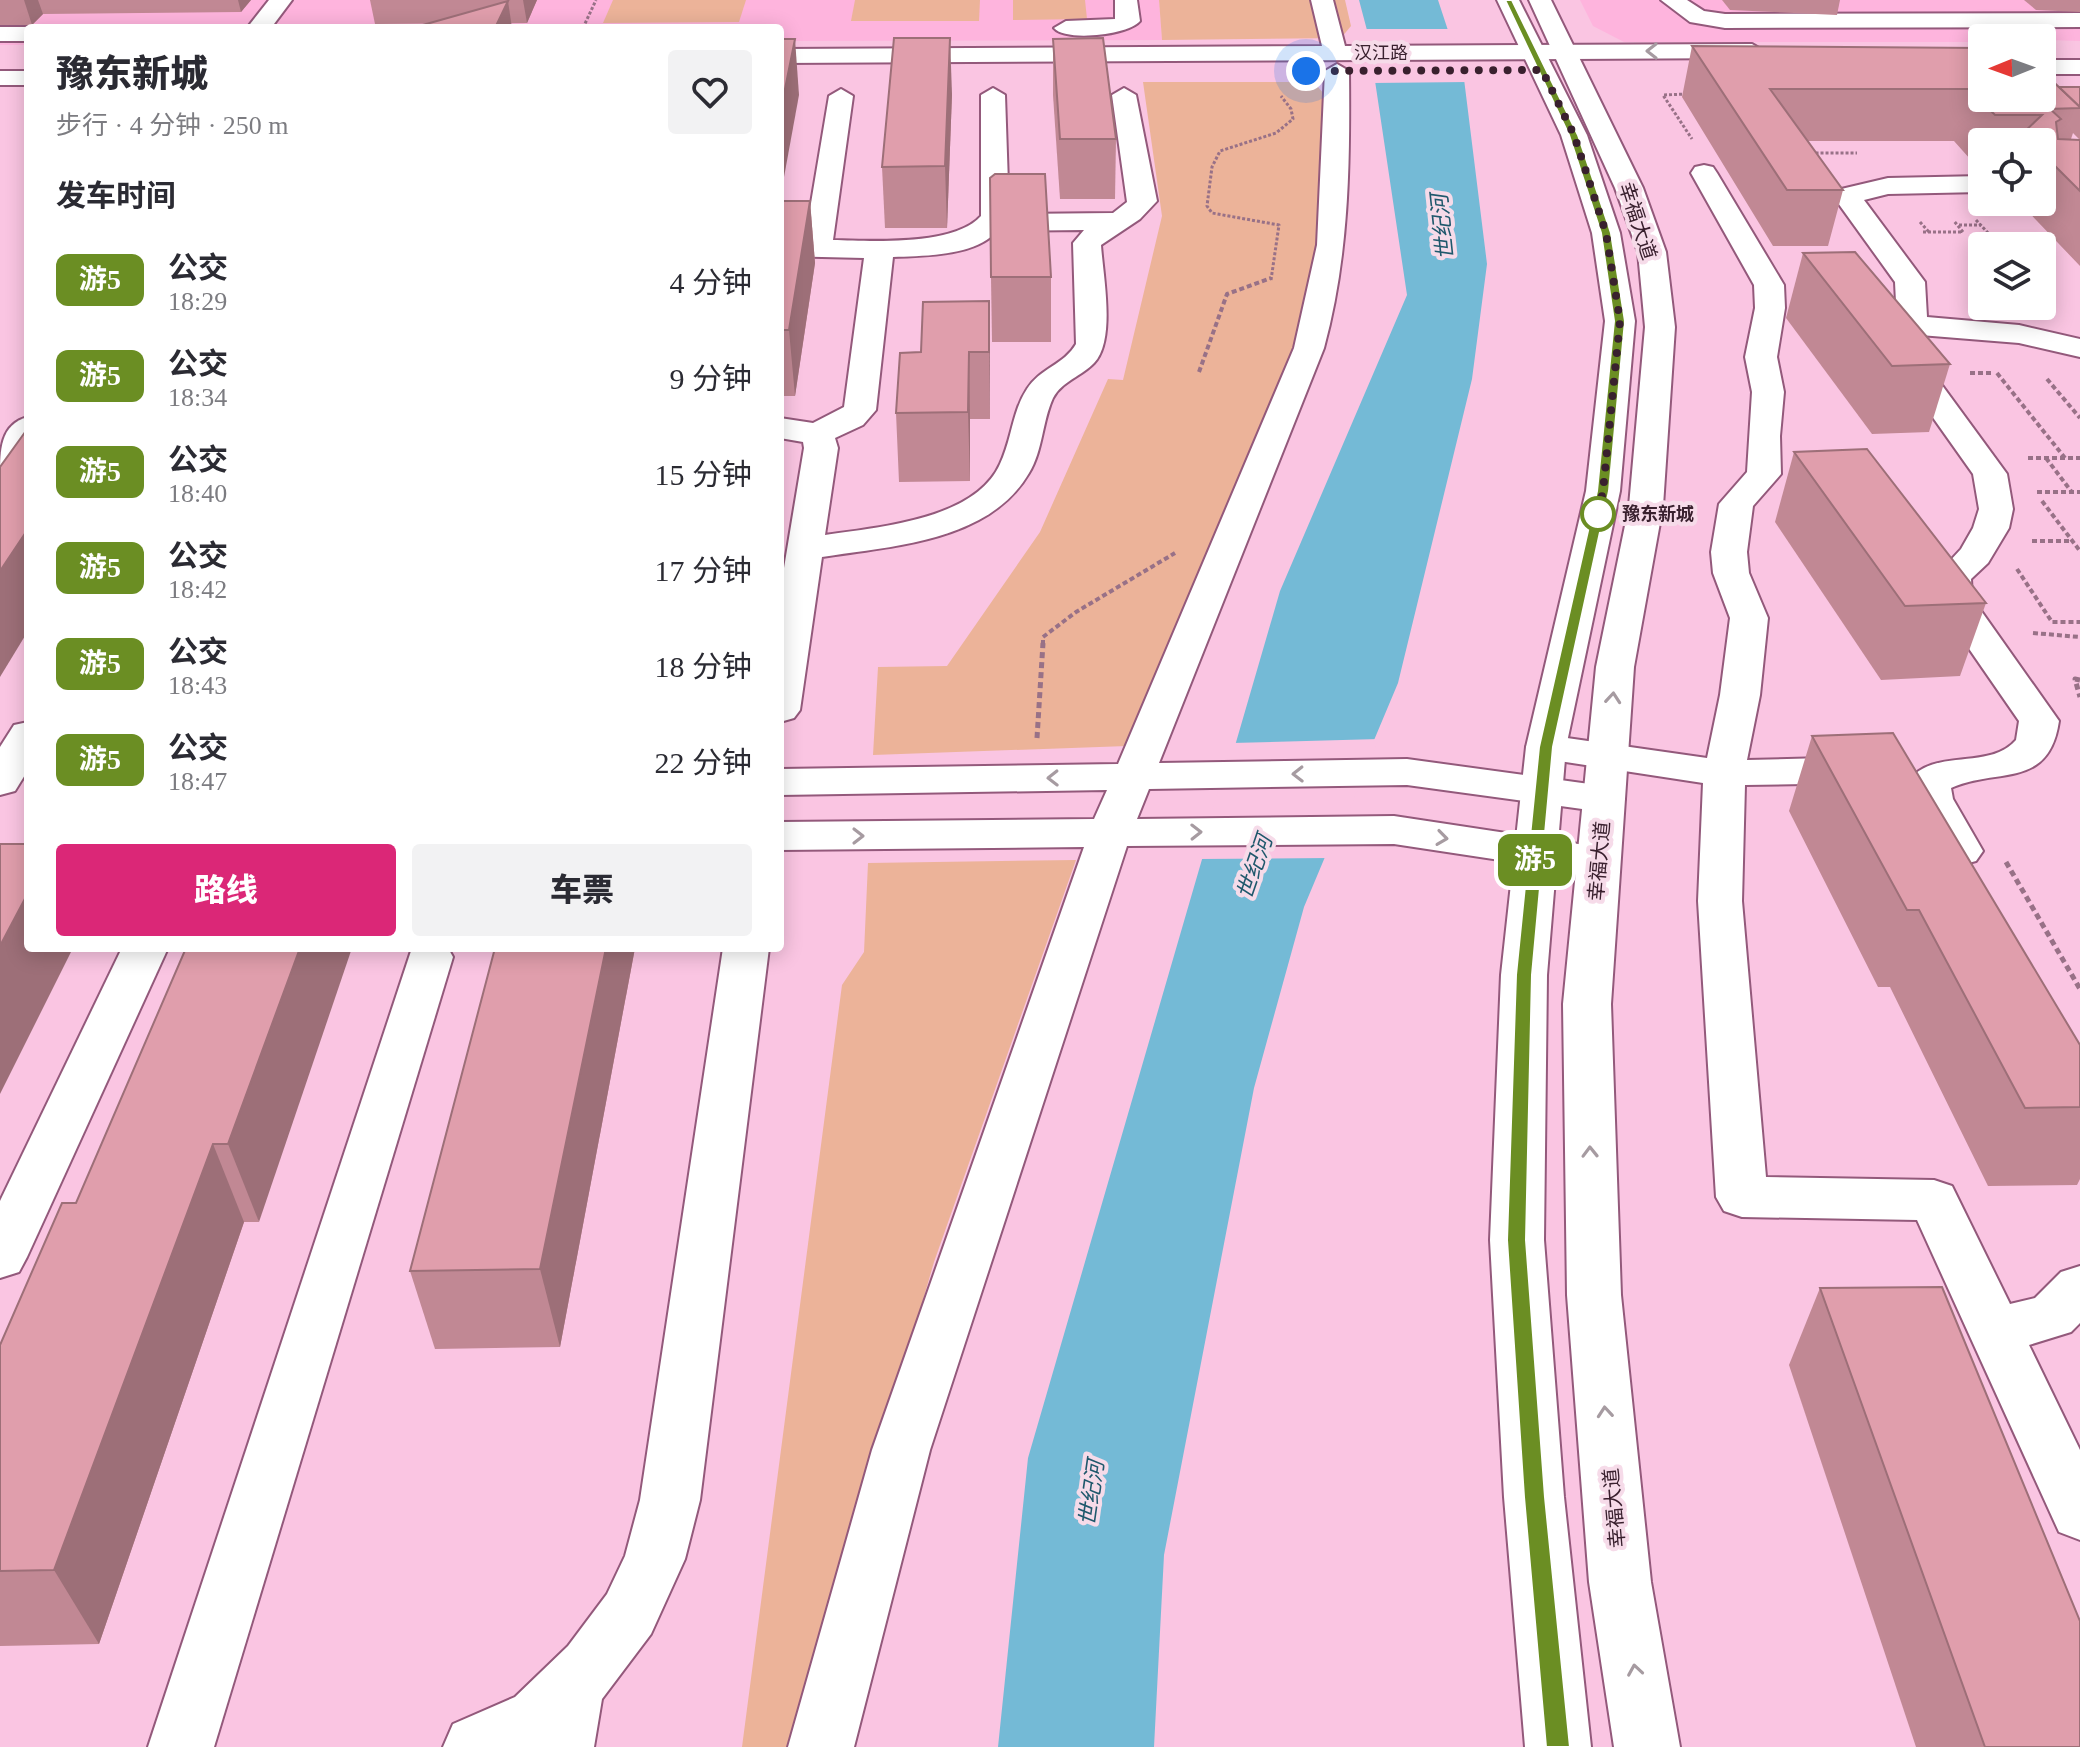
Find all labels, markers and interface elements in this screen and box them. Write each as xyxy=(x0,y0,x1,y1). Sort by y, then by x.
north arrow xyxy=(1968,24,2056,112)
map controls xyxy=(1968,24,2056,320)
one-way arrow xyxy=(1645,42,1658,60)
street label: 汉江路 xyxy=(1354,43,1408,63)
button: heart xyxy=(668,50,752,134)
your location xyxy=(1286,51,1326,91)
text: 豫东新城 xyxy=(56,53,208,95)
text: 步行 · 4 分钟 · 250 m xyxy=(56,111,289,140)
button: locate xyxy=(1968,128,2056,216)
text: 发车时间 xyxy=(56,179,176,212)
street label: 幸福大道 xyxy=(1615,180,1661,262)
water label: 世纪河 xyxy=(1426,189,1458,261)
button: layers xyxy=(1968,232,2056,320)
text: 公交 xyxy=(168,251,228,284)
text: 游5 xyxy=(79,264,121,295)
text: 4 分钟 xyxy=(670,266,752,299)
text: 18:29 xyxy=(168,287,227,316)
text: 公交 xyxy=(168,347,228,380)
text: 游5 xyxy=(79,360,121,391)
text: 9 分钟 xyxy=(670,362,752,395)
text: 18:34 xyxy=(168,383,227,412)
text: 公交 xyxy=(168,443,228,476)
text: 游5 xyxy=(79,456,121,487)
text: 15 分钟 xyxy=(655,458,752,491)
text: 18:40 xyxy=(168,479,227,508)
marker: 豫东新城 xyxy=(1581,497,1615,531)
place label: 豫东新城 xyxy=(1622,504,1694,524)
text: 公交 xyxy=(168,539,228,572)
text: 游5 xyxy=(79,552,121,583)
text: 17 分钟 xyxy=(655,554,752,587)
text: 18:42 xyxy=(168,575,227,604)
text: 公交 xyxy=(168,635,228,668)
text: 游5 xyxy=(79,648,121,679)
text: 18 分钟 xyxy=(655,650,752,683)
text: 18:43 xyxy=(168,671,227,700)
one-way arrow xyxy=(1604,691,1621,704)
text: 公交 xyxy=(168,731,228,764)
text: 游5 xyxy=(79,744,121,775)
text: 22 分钟 xyxy=(655,746,752,779)
one-way arrow xyxy=(1291,765,1304,783)
text: 18:47 xyxy=(168,767,227,796)
one-way arrow xyxy=(1046,769,1059,786)
street label: 幸福大道 xyxy=(1585,820,1613,902)
one-way arrow xyxy=(1190,823,1203,841)
one-way arrow xyxy=(852,827,865,845)
water label: 世纪河 xyxy=(1232,828,1278,902)
one-way arrow xyxy=(1436,828,1449,845)
line badge: 游5 xyxy=(1499,834,1571,886)
button: 路线 xyxy=(56,844,396,936)
button: 车票 xyxy=(412,844,752,936)
text: 游5 xyxy=(1514,844,1556,875)
one-way arrow xyxy=(1582,1145,1599,1158)
one-way arrow xyxy=(1596,1405,1613,1418)
water label: 世纪河 xyxy=(1075,1455,1109,1527)
street label: 幸福大道 xyxy=(1600,1467,1628,1549)
one-way arrow xyxy=(1627,1663,1644,1677)

